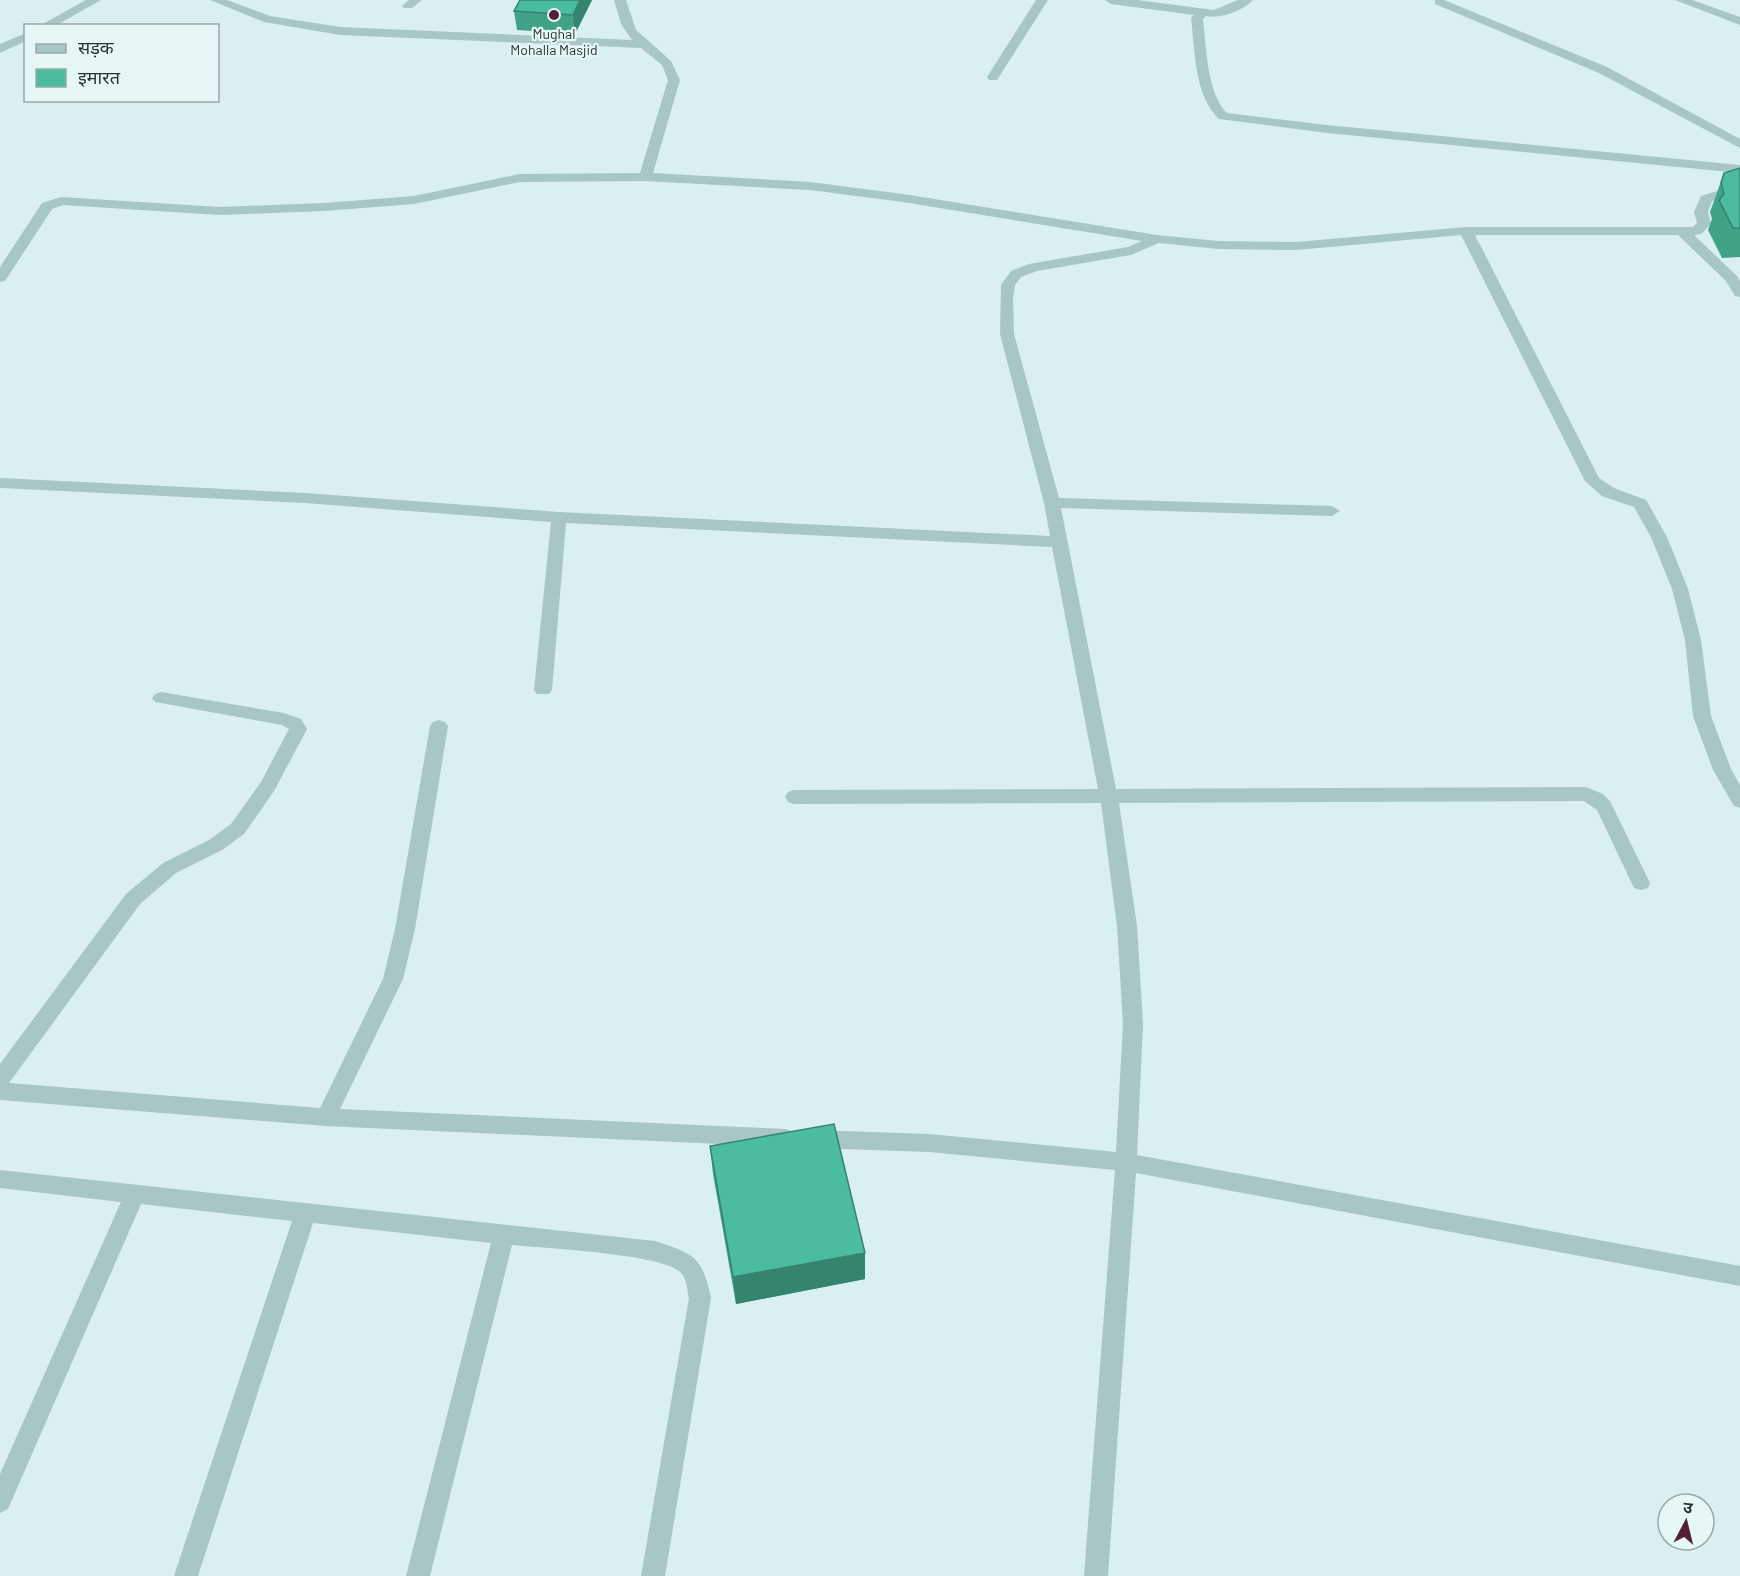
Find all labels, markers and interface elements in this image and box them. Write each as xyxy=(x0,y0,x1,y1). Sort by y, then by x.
marker: Mughal Mohalla Masjid xyxy=(547,8,561,22)
legend xyxy=(24,24,219,102)
place label: Mughal Mohalla Masjid xyxy=(510,25,598,58)
text: सड़क xyxy=(78,36,115,58)
text: इमारत xyxy=(78,66,121,88)
north arrow xyxy=(1656,1492,1716,1552)
text: उ xyxy=(1682,1497,1694,1517)

